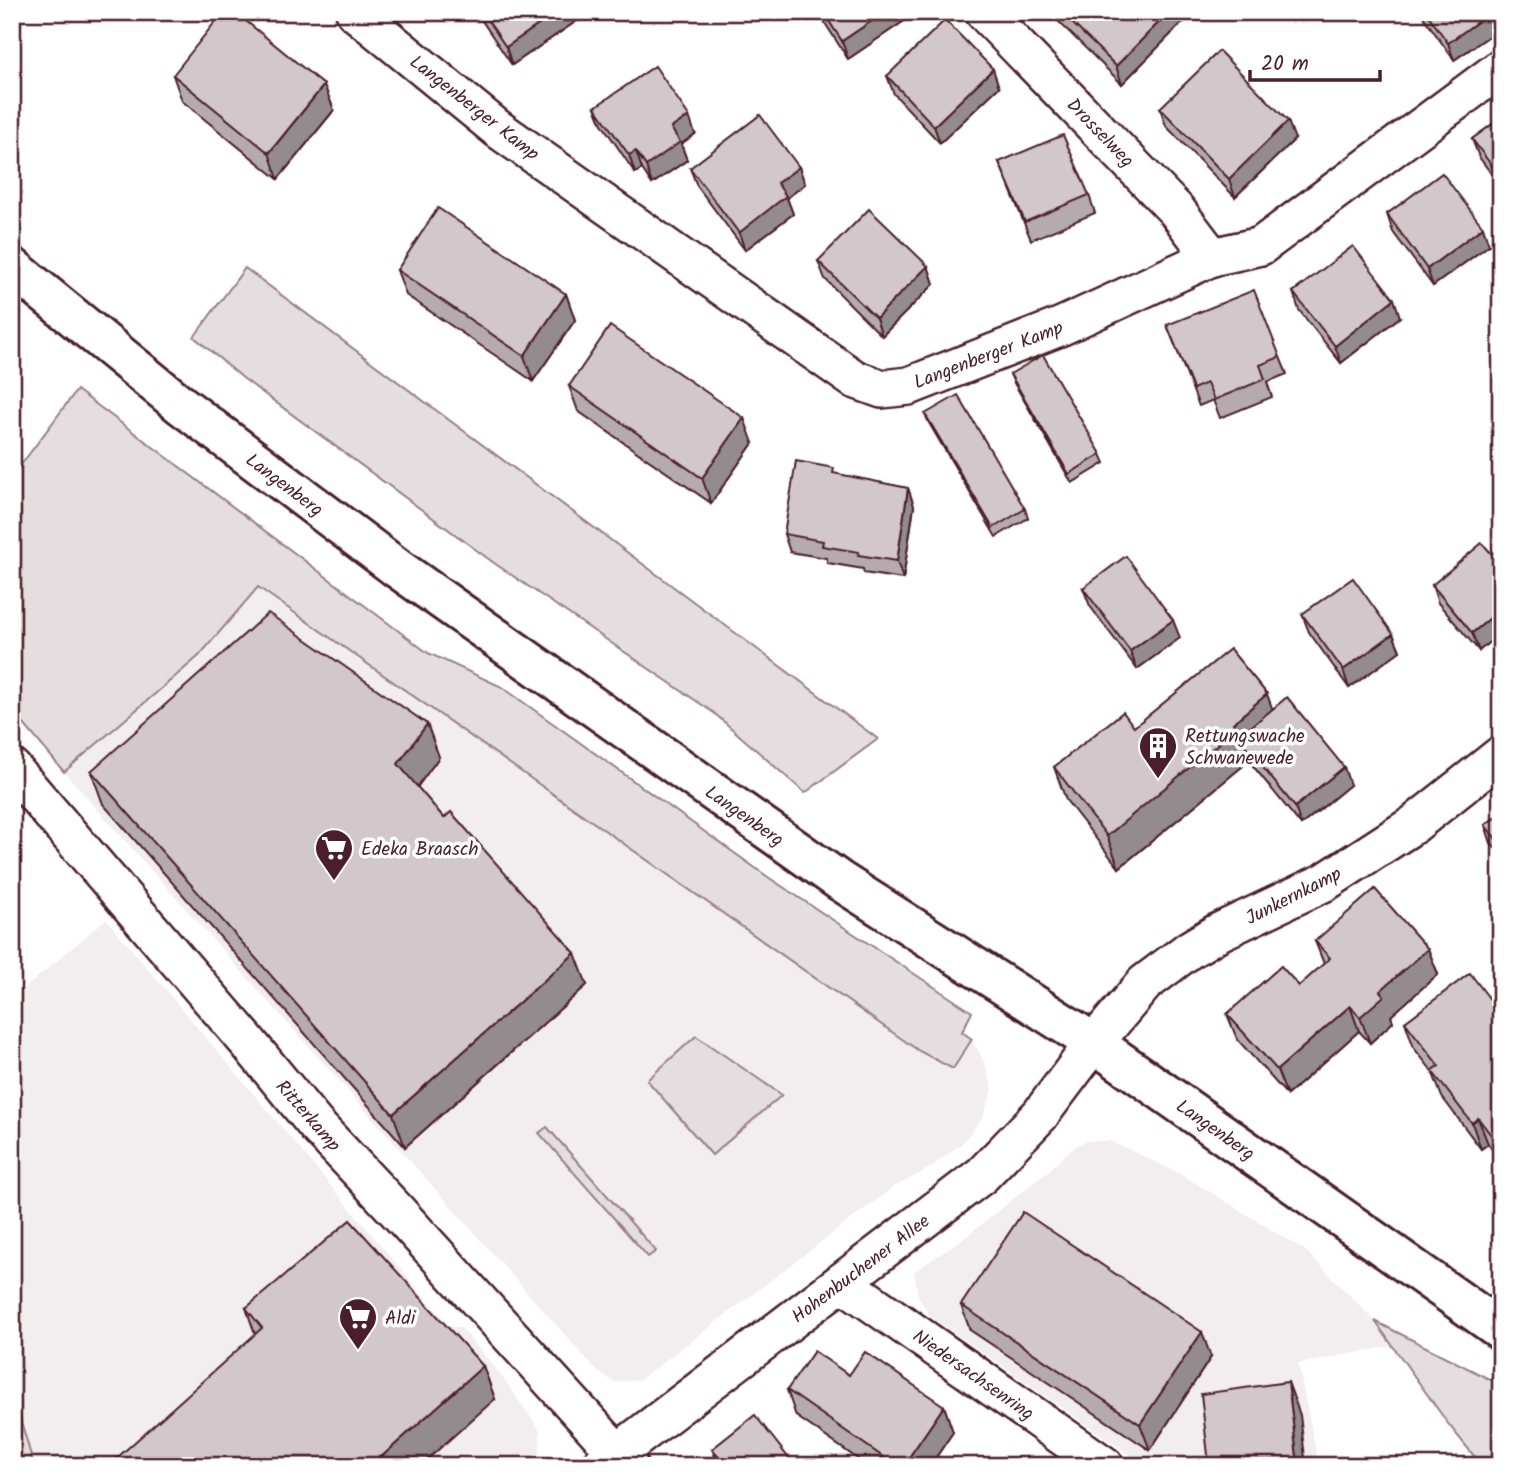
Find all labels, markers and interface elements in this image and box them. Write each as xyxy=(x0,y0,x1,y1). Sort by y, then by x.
scale bar xyxy=(1250,38,1380,82)
street label: Langenberger Kamp xyxy=(402,48,545,169)
text: 20 m xyxy=(1261,48,1309,81)
street label: Drosselweg xyxy=(1059,92,1141,175)
street label: Langenberger Kamp xyxy=(910,314,1068,398)
street label: Langenberg xyxy=(238,446,329,525)
place label: Rettungswache Schwanewede xyxy=(1185,722,1305,774)
building icon: Rettungswache Schwanewede xyxy=(1137,725,1179,780)
street label: Langenberg xyxy=(698,778,790,855)
supermarket icon: Edeka Braasch xyxy=(313,827,355,882)
place label: Edeka Braasch xyxy=(361,835,479,865)
street label: Junkernkamp xyxy=(1241,860,1347,934)
street label: Ritterkamp xyxy=(268,1074,347,1159)
street label: Langenberg xyxy=(1169,1092,1261,1169)
street label: Hohenbuchener Allee xyxy=(785,1207,937,1332)
supermarket icon: Aldi xyxy=(337,1296,379,1351)
place label: Aldi xyxy=(385,1304,417,1334)
street label: Niedersachsenring xyxy=(906,1322,1040,1429)

